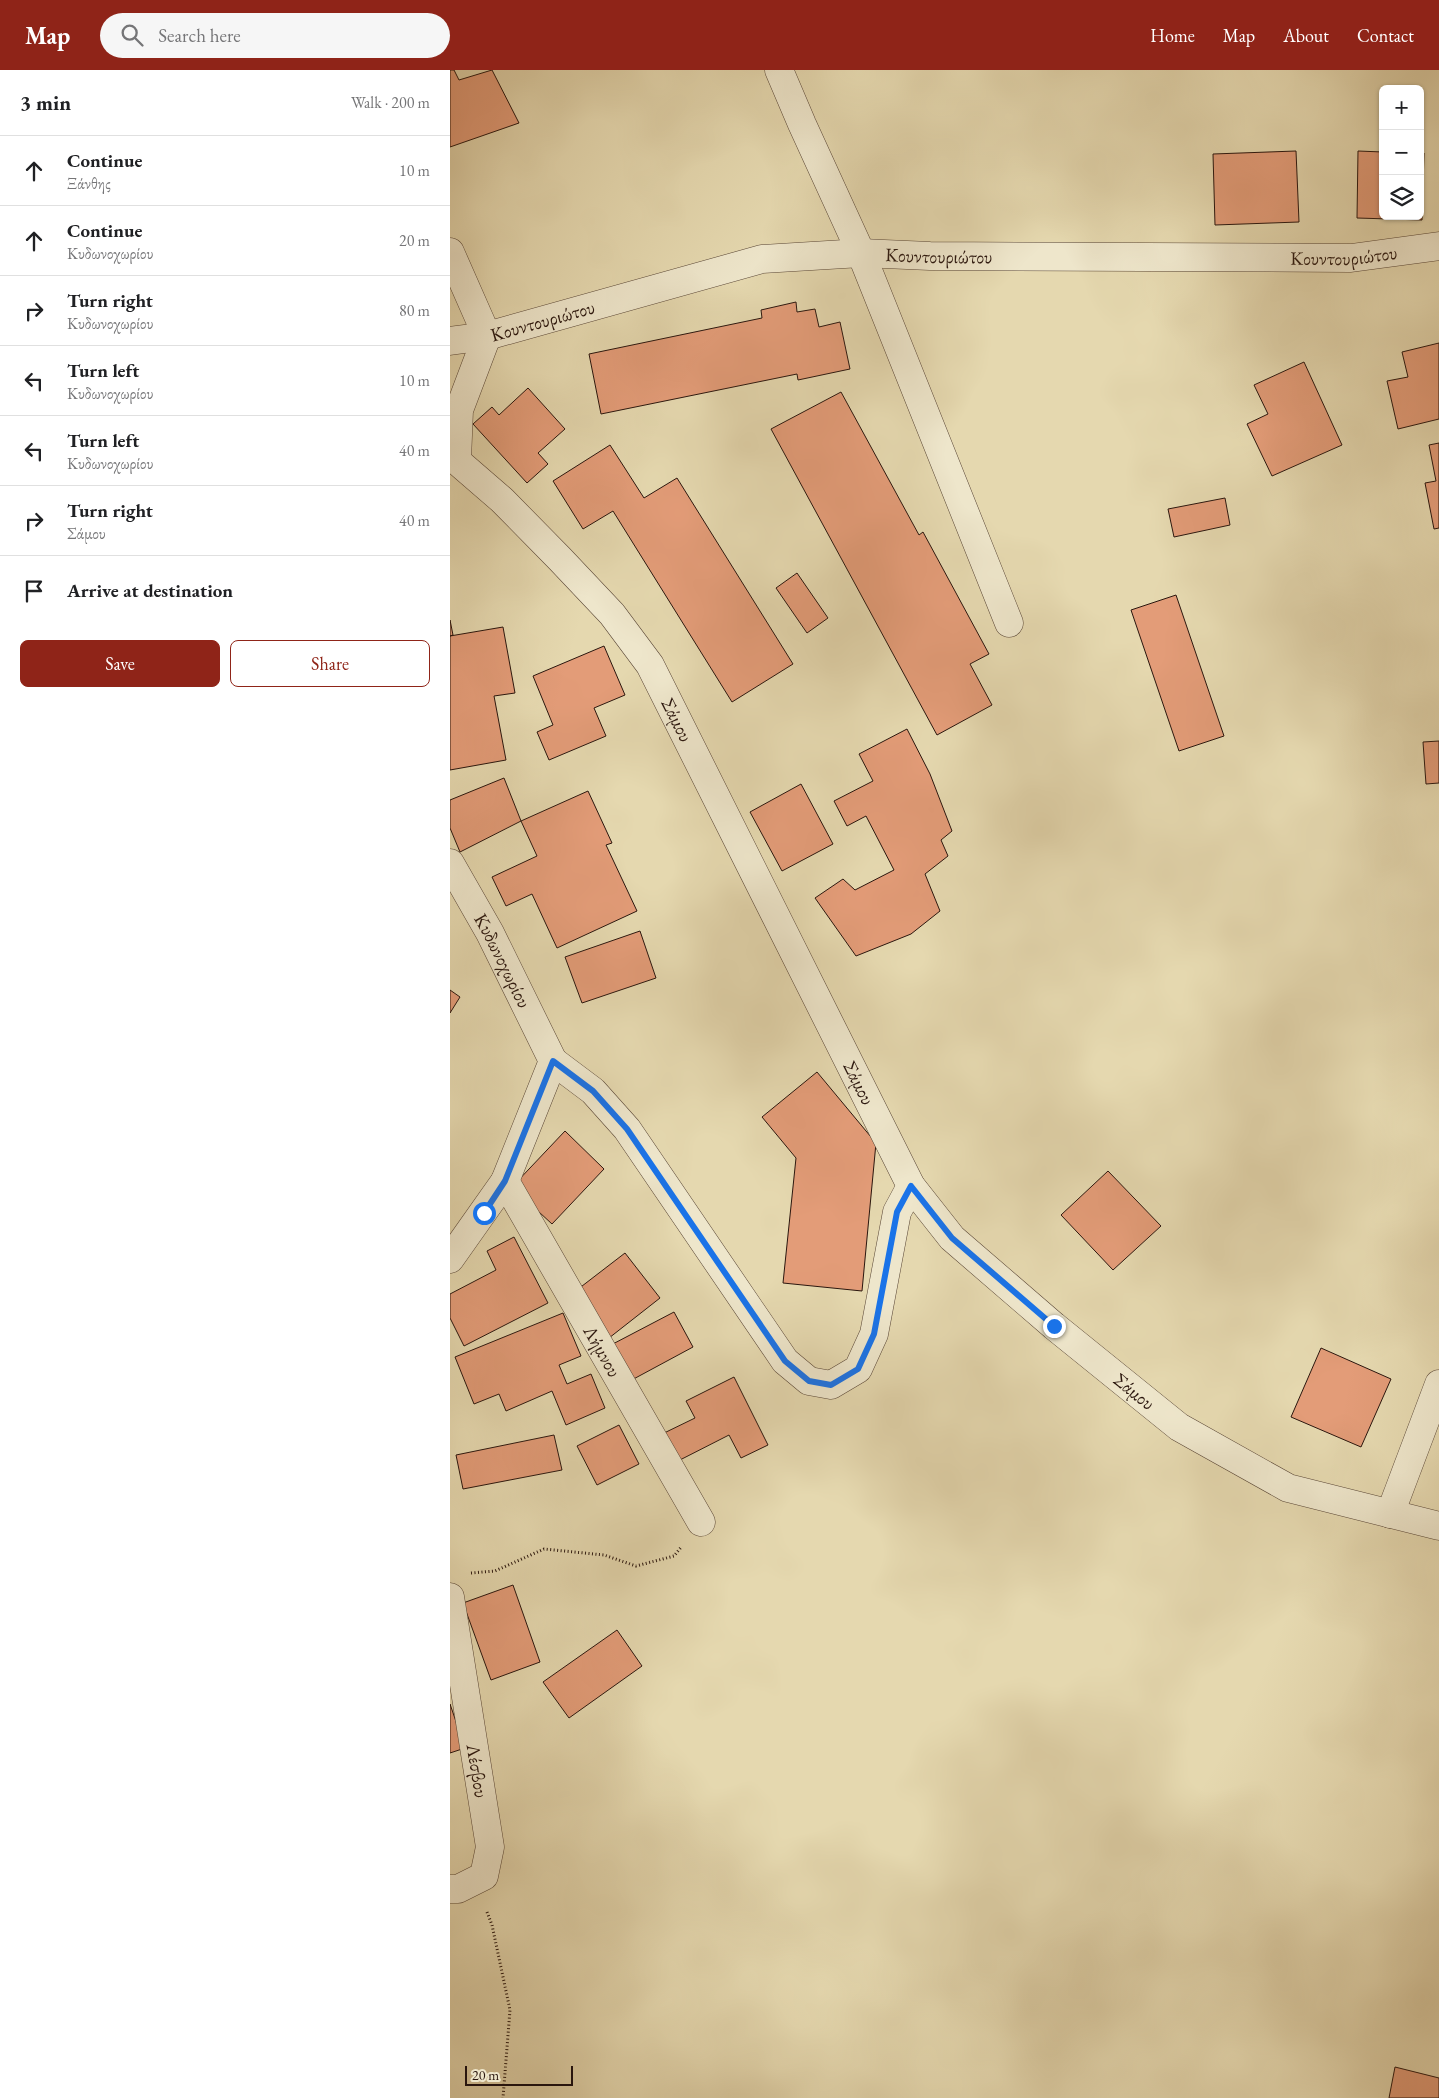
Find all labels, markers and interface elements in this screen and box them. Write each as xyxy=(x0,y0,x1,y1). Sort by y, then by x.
search box xyxy=(100,13,450,58)
text: Map xyxy=(25,20,70,51)
icon: search xyxy=(118,21,146,49)
text: Search here xyxy=(158,23,241,48)
text: Home xyxy=(1150,24,1195,47)
text: Map xyxy=(1223,24,1255,47)
text: About xyxy=(1283,24,1329,47)
text: Contact xyxy=(1357,24,1414,47)
map controls xyxy=(1379,85,1424,220)
button: + xyxy=(1379,85,1424,130)
text: 3 min xyxy=(20,89,71,116)
text: Walk · 200 m xyxy=(351,92,430,113)
button: − xyxy=(1379,130,1424,175)
text: Continue xyxy=(67,148,142,173)
icon: ahead xyxy=(20,157,48,185)
text: 10 m xyxy=(399,160,430,181)
text: Ξάνθης xyxy=(67,173,111,194)
button: layers xyxy=(1379,175,1424,220)
text: Continue xyxy=(67,218,142,243)
icon: ahead xyxy=(20,227,48,255)
text: 20 m xyxy=(399,230,430,251)
street label: Κουντουριώτου xyxy=(1290,240,1399,271)
street label: Κουντουριώτου xyxy=(885,242,992,269)
text: Κυδωνοχωρίου xyxy=(67,243,153,264)
text: Turn right xyxy=(67,288,153,313)
street label: Κουντουριώτου xyxy=(488,294,598,347)
icon: right xyxy=(20,297,48,325)
text: 80 m xyxy=(399,300,430,321)
text: Κυδωνοχωρίου xyxy=(67,313,153,334)
text: Turn left xyxy=(67,358,139,383)
icon: left xyxy=(20,367,48,395)
text: 10 m xyxy=(399,370,430,391)
text: Κυδωνοχωρίου xyxy=(67,383,153,404)
text: Turn left xyxy=(67,428,139,453)
icon: left xyxy=(20,437,48,465)
text: 40 m xyxy=(399,440,430,461)
text: Κυδωνοχωρίου xyxy=(67,453,153,474)
text: Turn right xyxy=(67,498,153,523)
icon: right xyxy=(20,507,48,535)
text: 40 m xyxy=(399,510,430,531)
text: Σάμου xyxy=(67,523,106,544)
icon: arrive xyxy=(20,577,48,605)
text: Arrive at destination xyxy=(67,578,233,603)
button: Save xyxy=(20,640,220,687)
button: Share xyxy=(230,640,430,687)
street label: Σάμου xyxy=(655,694,698,746)
street label: Κυδωνοχωρίου xyxy=(468,909,537,1012)
street label: Σάμου xyxy=(837,1057,880,1109)
route start xyxy=(473,1202,496,1225)
route end xyxy=(1043,1315,1066,1338)
street label: Λήμνου xyxy=(577,1320,627,1382)
street label: Σάμου xyxy=(1108,1367,1160,1416)
street label: Λέσβου xyxy=(461,1741,494,1800)
scale bar xyxy=(465,2063,572,2086)
text: 20 m xyxy=(472,2066,499,2084)

